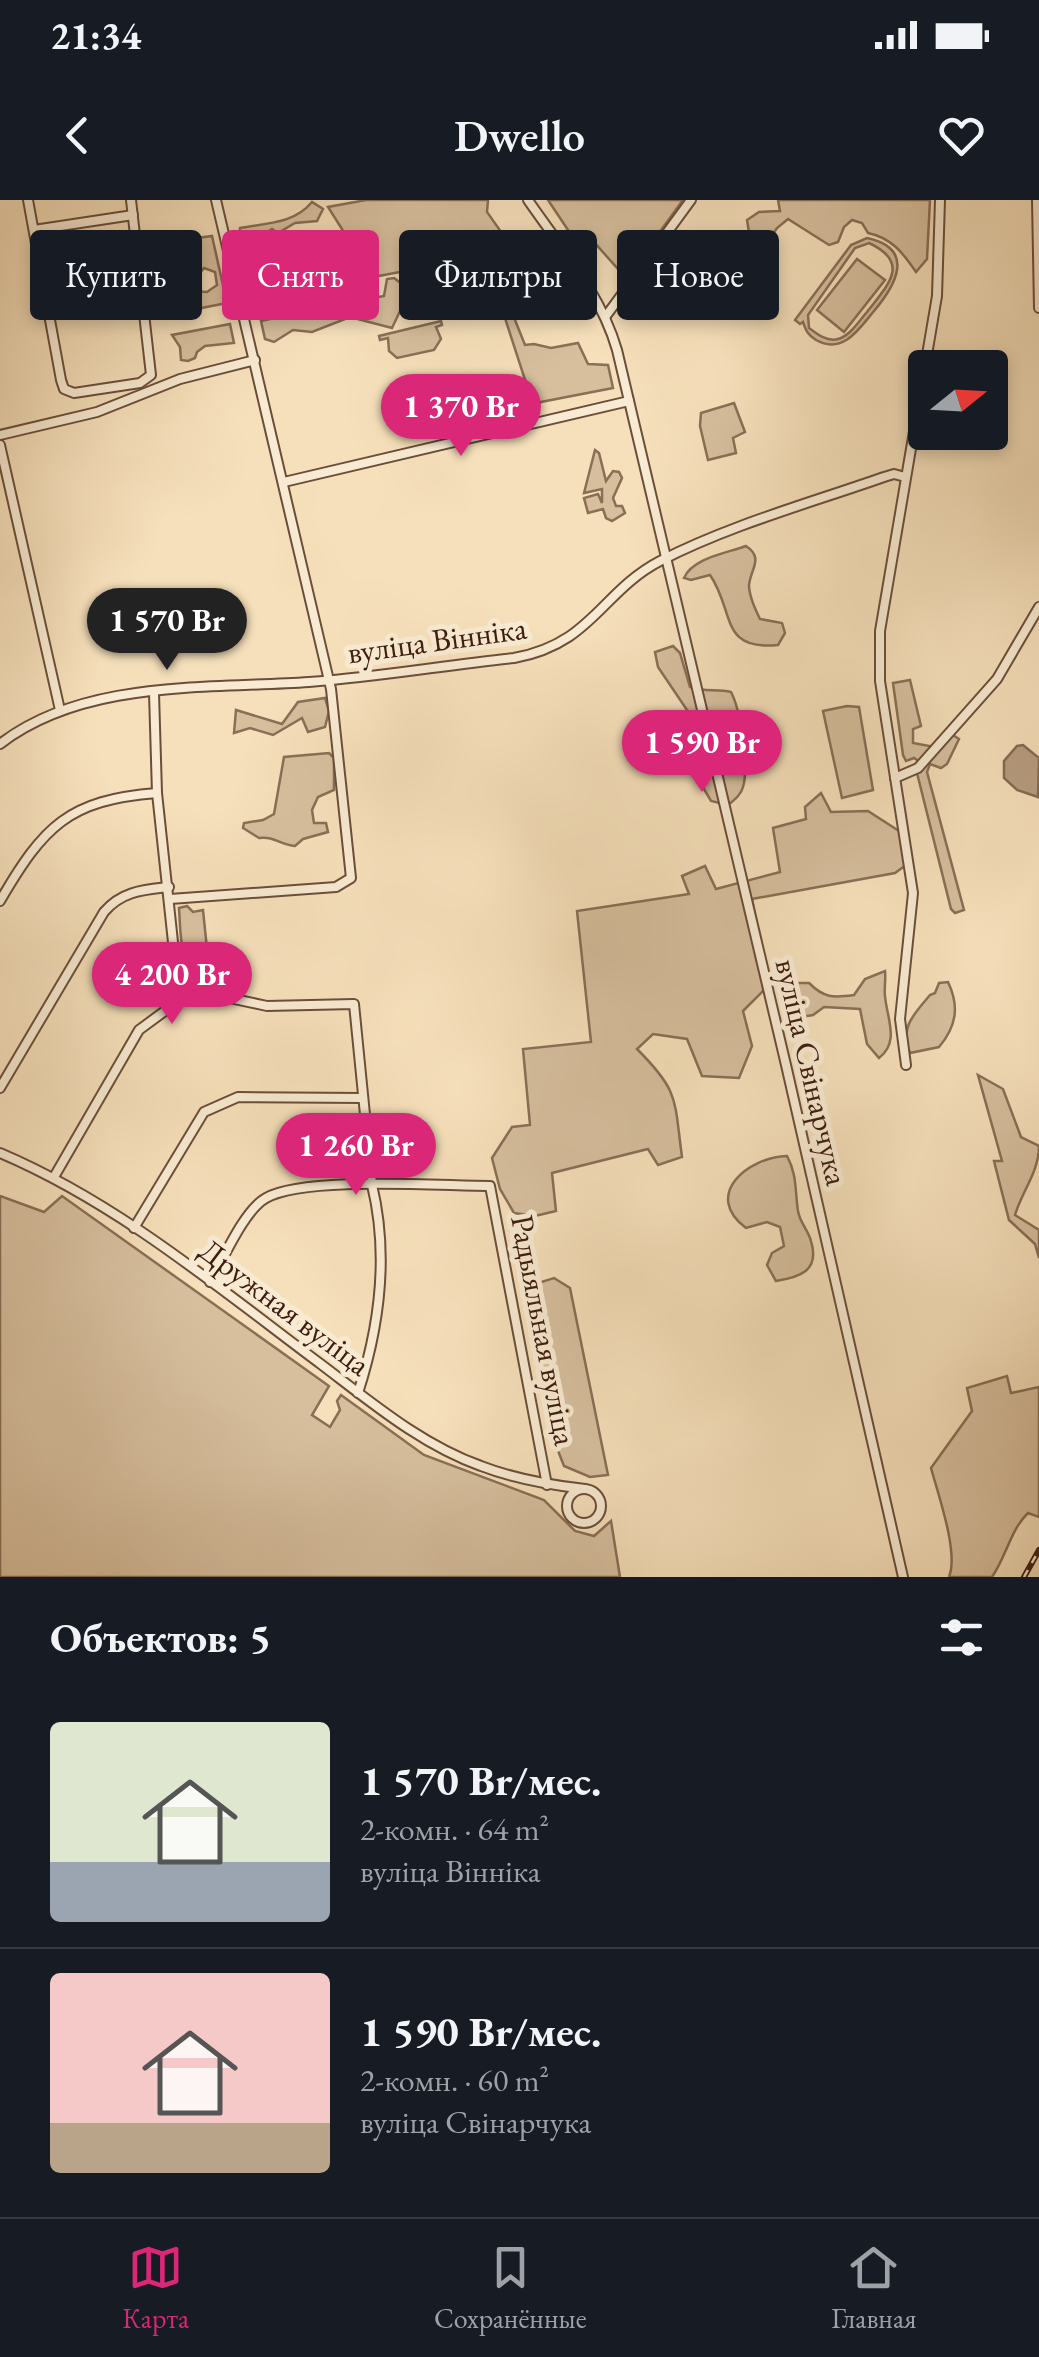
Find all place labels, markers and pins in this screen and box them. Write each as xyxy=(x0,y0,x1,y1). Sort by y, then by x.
pin: 1 370 Br xyxy=(358,374,564,459)
pin: 1 570 Br xyxy=(64,588,270,673)
pin: 1 590 Br xyxy=(599,710,805,795)
pin: 4 200 Br xyxy=(69,942,275,1027)
pin: 1 260 Br xyxy=(253,1113,459,1198)

